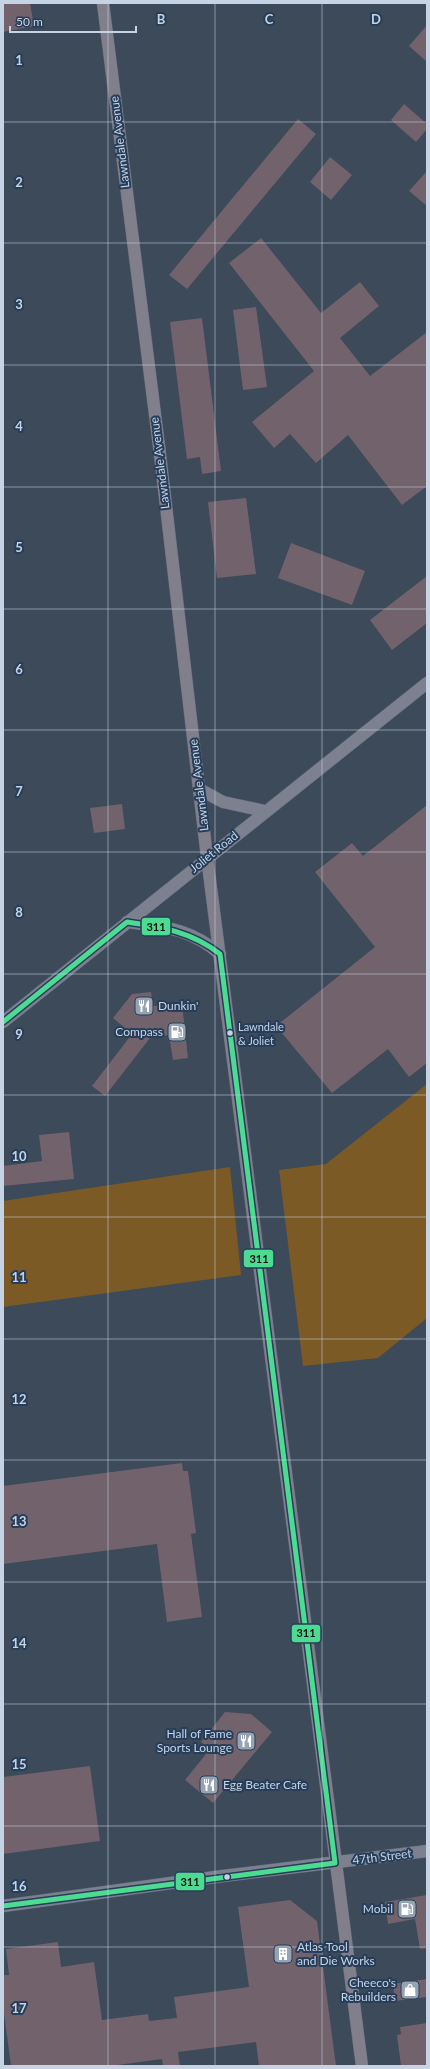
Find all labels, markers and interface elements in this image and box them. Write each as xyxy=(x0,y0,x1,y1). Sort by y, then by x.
scale bar xyxy=(10,8,136,34)
text: B xyxy=(157,11,166,27)
text: C xyxy=(265,11,274,27)
text: D xyxy=(371,11,381,27)
text: 50 m xyxy=(16,14,43,29)
text: 1 xyxy=(15,52,23,68)
street label: Lawndale Avenue xyxy=(106,95,133,189)
text: 2 xyxy=(15,174,23,190)
text: 3 xyxy=(15,296,23,312)
street label: Lawndale Avenue xyxy=(146,416,173,510)
text: 4 xyxy=(15,418,23,434)
text: 5 xyxy=(15,539,23,555)
text: 6 xyxy=(15,661,23,677)
street label: Lawndale Avenue xyxy=(185,738,212,832)
text: 7 xyxy=(15,783,23,799)
street label: Joliet Road xyxy=(187,828,241,876)
text: 8 xyxy=(15,904,23,920)
line badge: 311 xyxy=(141,917,171,936)
text: 311 xyxy=(146,920,166,933)
restaurant icon: Dunkin' xyxy=(133,995,155,1017)
place label: Dunkin' xyxy=(158,998,198,1013)
place label: Lawndale & Joliet xyxy=(238,1020,284,1047)
fuel station icon: Compass xyxy=(166,1021,188,1043)
place label: Compass xyxy=(115,1024,163,1039)
text: 9 xyxy=(15,1026,23,1042)
marker: Lawndale & Joliet xyxy=(225,1028,235,1038)
text: 10 xyxy=(11,1148,27,1164)
line badge: 311 xyxy=(243,1249,274,1268)
text: 311 xyxy=(249,1252,269,1265)
text: 11 xyxy=(11,1269,27,1285)
text: 12 xyxy=(11,1391,27,1407)
text: 13 xyxy=(11,1513,27,1529)
line badge: 311 xyxy=(291,1624,321,1643)
text: 311 xyxy=(296,1626,316,1639)
text: 14 xyxy=(11,1635,27,1651)
place label: Hall of Fame Sports Lounge xyxy=(157,1726,232,1755)
restaurant icon: Hall of Fame Sports Lounge xyxy=(235,1730,257,1752)
text: 15 xyxy=(11,1756,27,1772)
restaurant icon: Egg Beater Cafe xyxy=(198,1774,220,1796)
place label: Egg Beater Cafe xyxy=(223,1777,307,1792)
street label: 47th Street xyxy=(351,1845,413,1868)
line badge: 311 xyxy=(175,1872,205,1891)
unlabelled marker xyxy=(222,1872,232,1882)
text: 311 xyxy=(180,1875,200,1888)
text: 16 xyxy=(11,1878,27,1894)
fuel station icon: Mobil xyxy=(396,1898,418,1920)
place label: Mobil xyxy=(363,1901,393,1916)
place label: Atlas Tool and Die Works xyxy=(297,1939,375,1968)
building icon: Atlas Tool and Die Works xyxy=(272,1943,294,1965)
place label: Cheeco's Rebuilders xyxy=(341,1975,396,2004)
shop icon: Cheeco's Rebuilders xyxy=(399,1979,421,2001)
text: 17 xyxy=(11,2000,27,2016)

